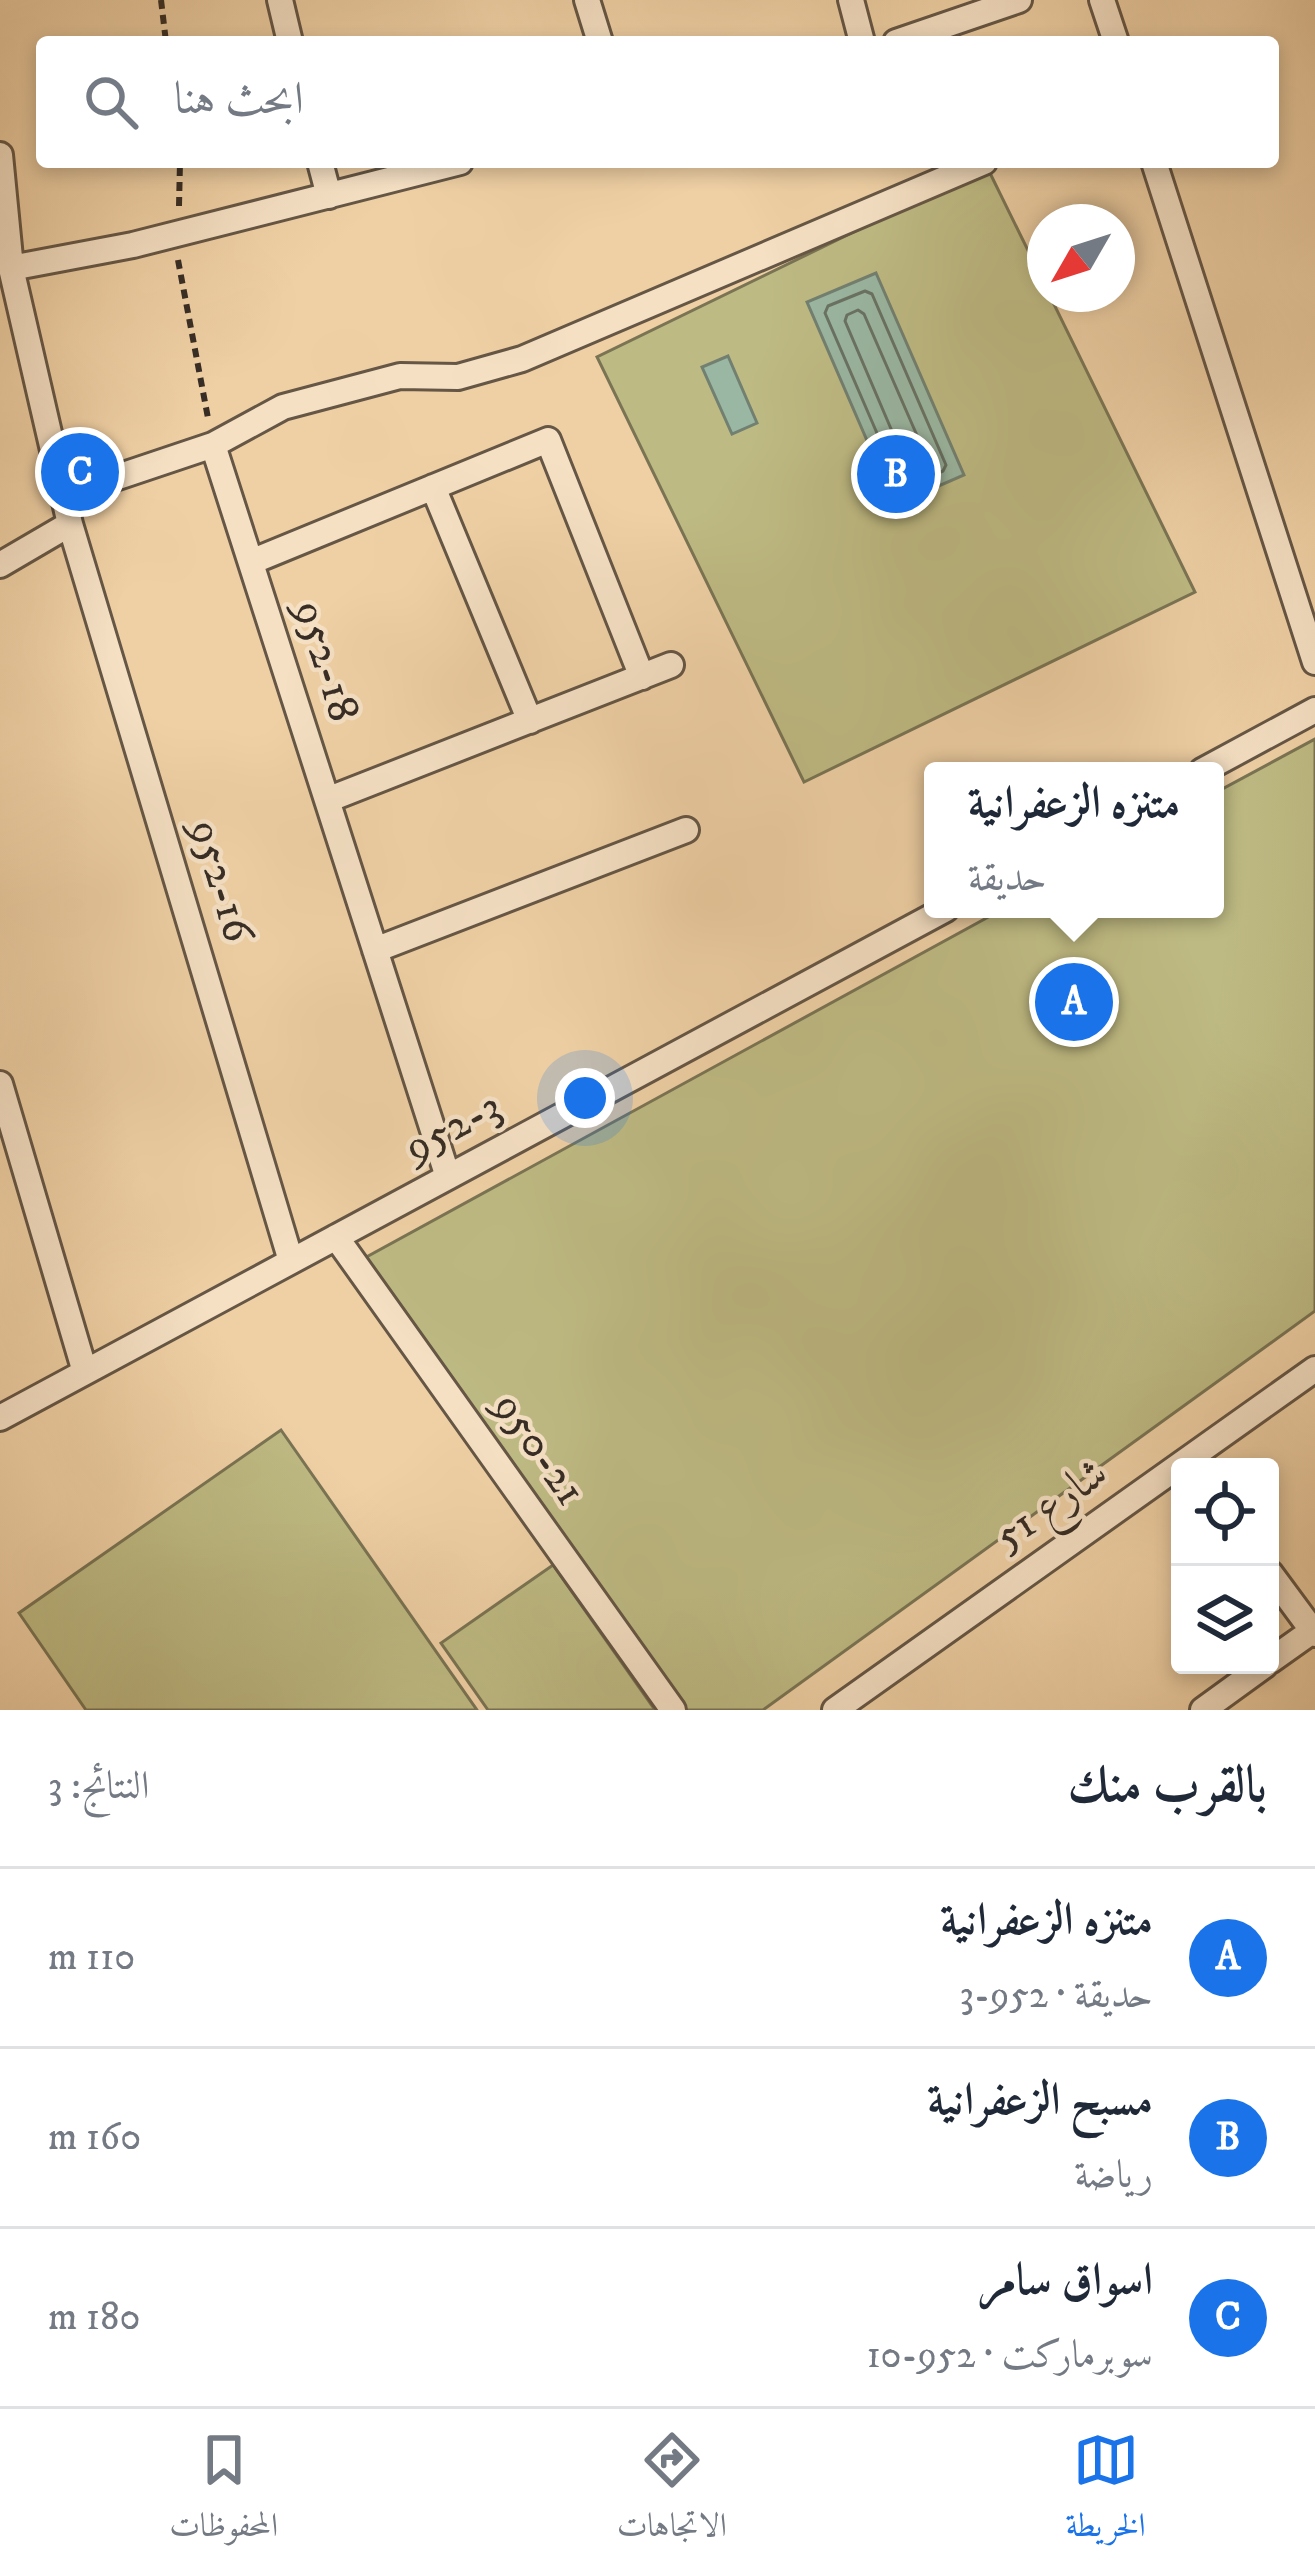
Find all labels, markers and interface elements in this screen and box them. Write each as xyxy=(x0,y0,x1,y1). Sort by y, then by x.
search box xyxy=(36,36,1279,168)
icon: search xyxy=(78,69,144,135)
text: ابحث هنا xyxy=(174,72,304,128)
north arrow xyxy=(1027,204,1135,312)
pin: C xyxy=(41,427,119,517)
pin: B xyxy=(857,429,935,519)
street label: 952-18 xyxy=(280,591,372,729)
popup xyxy=(924,762,1224,918)
text: متنزه الزعفرانية xyxy=(968,776,1180,832)
street label: 952-16 xyxy=(175,811,267,950)
text: حديقة xyxy=(968,854,1047,903)
pin: A xyxy=(1035,957,1113,1047)
your location xyxy=(555,1068,615,1128)
street label: 952-3 xyxy=(393,1078,511,1177)
street label: 950-21 xyxy=(479,1380,598,1517)
street label: شارع 51 xyxy=(983,1446,1123,1570)
map controls xyxy=(1171,1458,1279,1674)
button: locate xyxy=(1171,1458,1279,1566)
button: layers xyxy=(1171,1566,1279,1674)
text: بالقرب منك xyxy=(1068,1754,1267,1818)
text: النتائج: 3 xyxy=(48,1762,150,1811)
text: متنزه الزعفرانية xyxy=(940,1893,1153,1949)
text: 110 m xyxy=(48,1933,135,1982)
text: A xyxy=(1216,1933,1240,1982)
text: حديقة · 952-3 xyxy=(960,1971,1153,2020)
text: مسبح الزعفرانية xyxy=(927,2073,1153,2129)
text: 160 m xyxy=(48,2113,141,2162)
text: B xyxy=(1216,2113,1240,2162)
text: رياضة xyxy=(1074,2151,1153,2200)
text: اسواق سامر xyxy=(979,2253,1153,2309)
text: 180 m xyxy=(48,2293,141,2342)
text: C xyxy=(1215,2293,1241,2342)
text: سوبرماركت · 952-10 xyxy=(866,2331,1153,2380)
tab: المحفوظات xyxy=(169,2427,278,2557)
tab: الاتجاهات xyxy=(617,2427,727,2557)
tab: الخريطة xyxy=(1065,2427,1146,2557)

